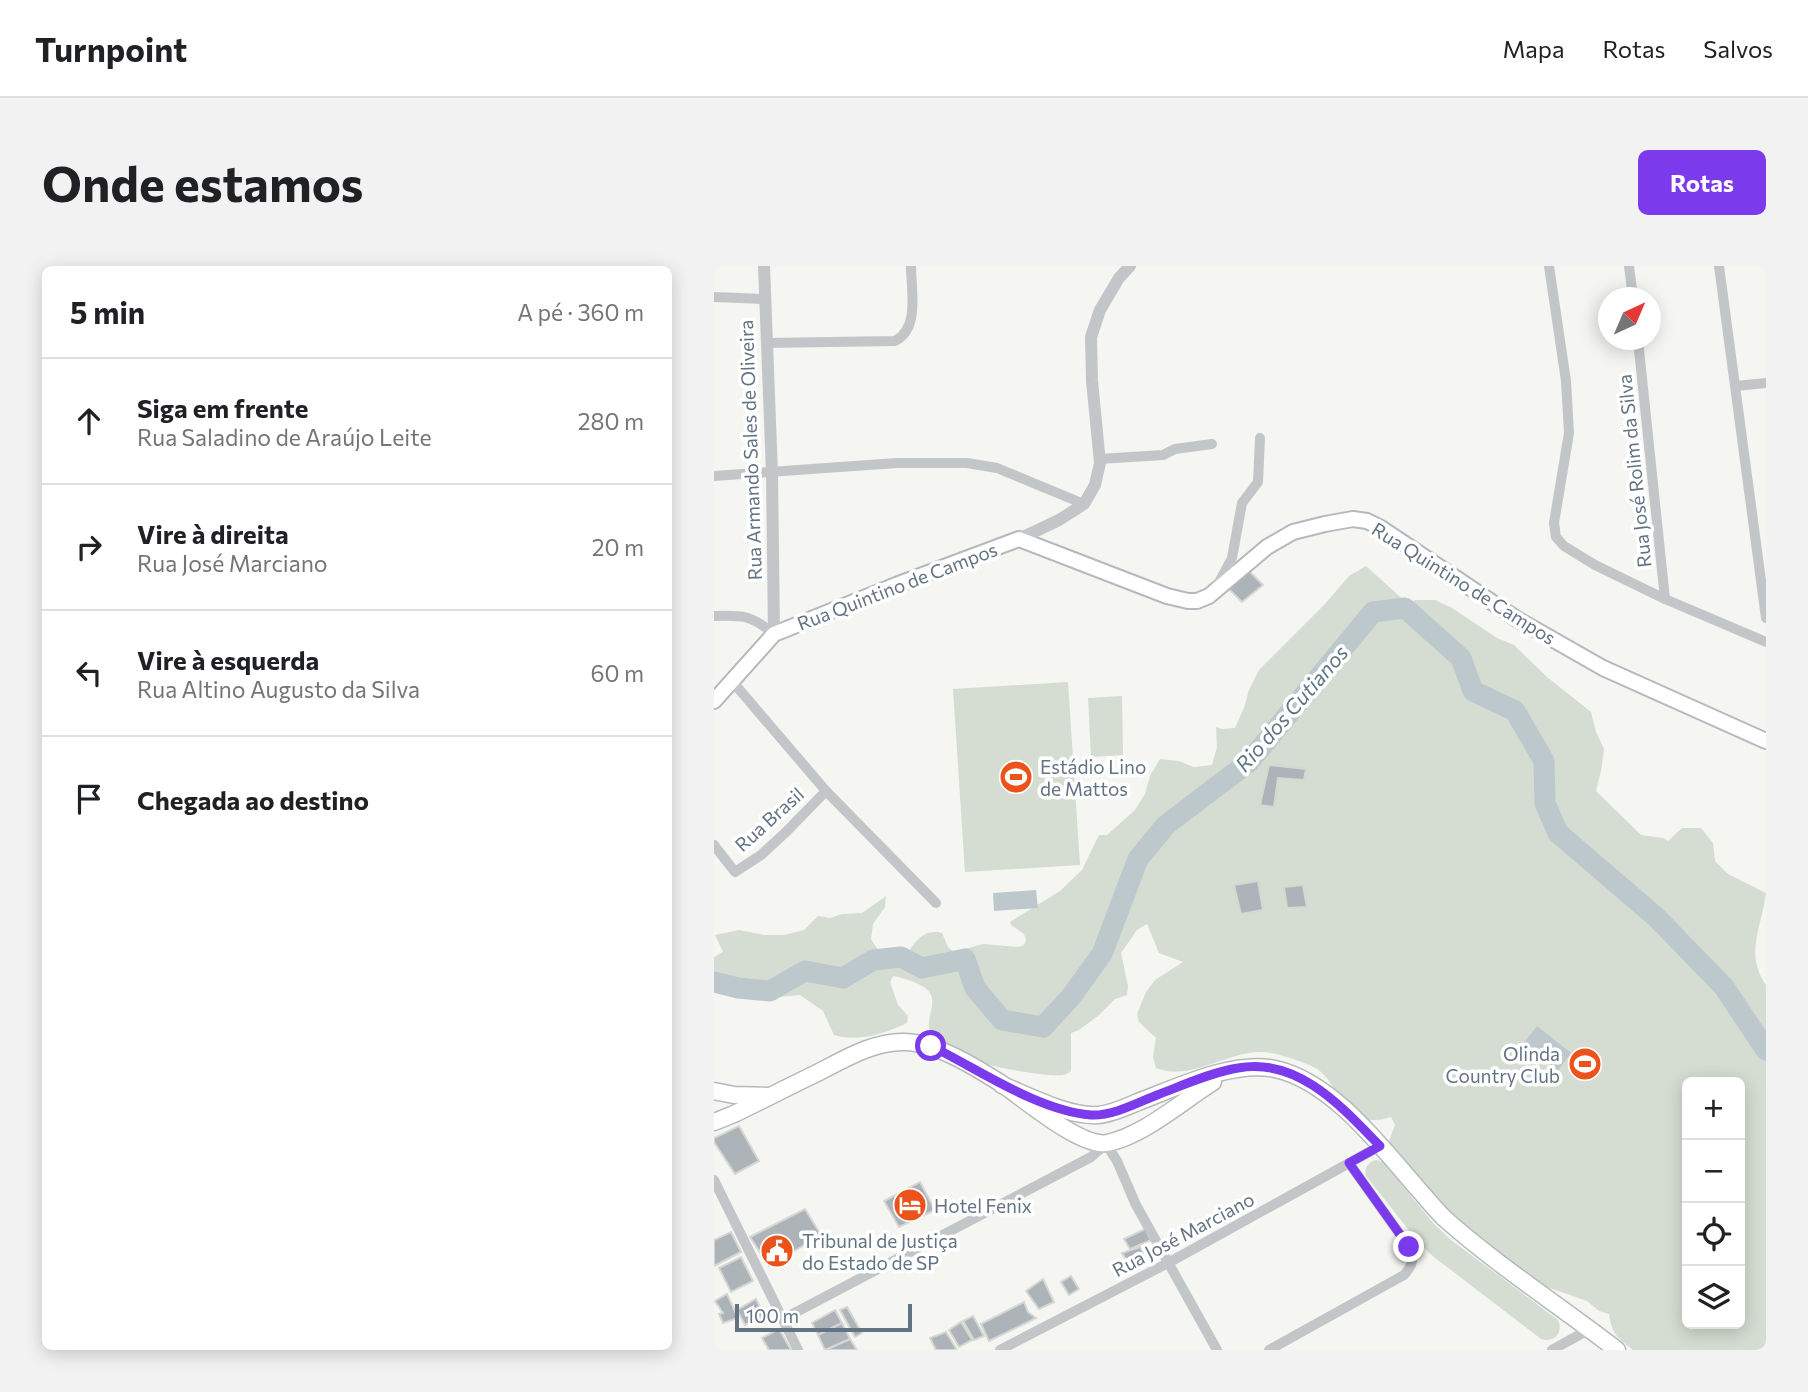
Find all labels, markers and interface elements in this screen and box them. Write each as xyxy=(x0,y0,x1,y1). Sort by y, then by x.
text: Turnpoint xyxy=(35,28,187,69)
text: Mapa xyxy=(1503,34,1565,63)
text: Rotas xyxy=(1603,34,1665,63)
text: Salvos xyxy=(1703,34,1773,63)
button: Rotas xyxy=(1638,150,1766,215)
text: Onde estamos xyxy=(42,152,363,212)
north arrow xyxy=(1598,287,1661,350)
text: 5 min xyxy=(70,293,145,330)
text: A pé · 360 m xyxy=(517,298,644,326)
street label: Rua Armando Sales de Oliveira xyxy=(734,319,766,581)
street label: Rua José Rolim da Silva xyxy=(1612,373,1656,569)
text: Siga em frente xyxy=(137,392,308,423)
icon: ahead xyxy=(70,402,108,440)
text: 280 m xyxy=(578,407,644,435)
text: Rua Saladino de Araújo Leite xyxy=(137,423,432,451)
street label: Rua Quintino de Campos xyxy=(1368,517,1560,649)
text: Vire à direita xyxy=(137,518,289,549)
icon: right xyxy=(70,528,108,566)
text: 20 m xyxy=(592,533,644,561)
street label: Rua Quintino de Campos xyxy=(794,537,1000,635)
text: Rua José Marciano xyxy=(137,549,328,577)
water label: Rio dos Cutianos xyxy=(1229,640,1353,776)
text: Vire à esquerda xyxy=(137,644,319,675)
icon: left xyxy=(70,654,108,692)
text: 60 m xyxy=(591,659,644,687)
text: Rua Altino Augusto da Silva xyxy=(137,675,420,703)
place label: Estádio Lino de Mattos xyxy=(1040,755,1146,800)
sports icon: Estádio Lino de Mattos xyxy=(997,758,1035,796)
icon: arrive xyxy=(70,780,108,818)
street label: Rua Brasil xyxy=(730,782,808,856)
text: Chegada ao destino xyxy=(137,784,369,815)
route start xyxy=(915,1030,946,1061)
place label: Olinda Country Club xyxy=(1446,1042,1560,1087)
sports icon: Olinda Country Club xyxy=(1566,1045,1604,1083)
map controls xyxy=(1682,1077,1745,1329)
button: + xyxy=(1682,1077,1745,1140)
button: − xyxy=(1682,1140,1745,1203)
hotel icon: Hotel Fenix xyxy=(891,1186,929,1224)
street label: Rua José Marciano xyxy=(1108,1187,1258,1281)
place label: Hotel Fenix xyxy=(934,1194,1032,1217)
button: locate xyxy=(1682,1203,1745,1266)
place label: Tribunal de Justiça do Estado de SP xyxy=(802,1229,958,1274)
route end xyxy=(1393,1231,1424,1262)
public building icon: Tribunal de Justiça do Estado de SP xyxy=(758,1232,796,1270)
button: layers xyxy=(1682,1266,1745,1329)
scale bar xyxy=(735,1301,912,1333)
text: 100 m xyxy=(746,1304,799,1327)

